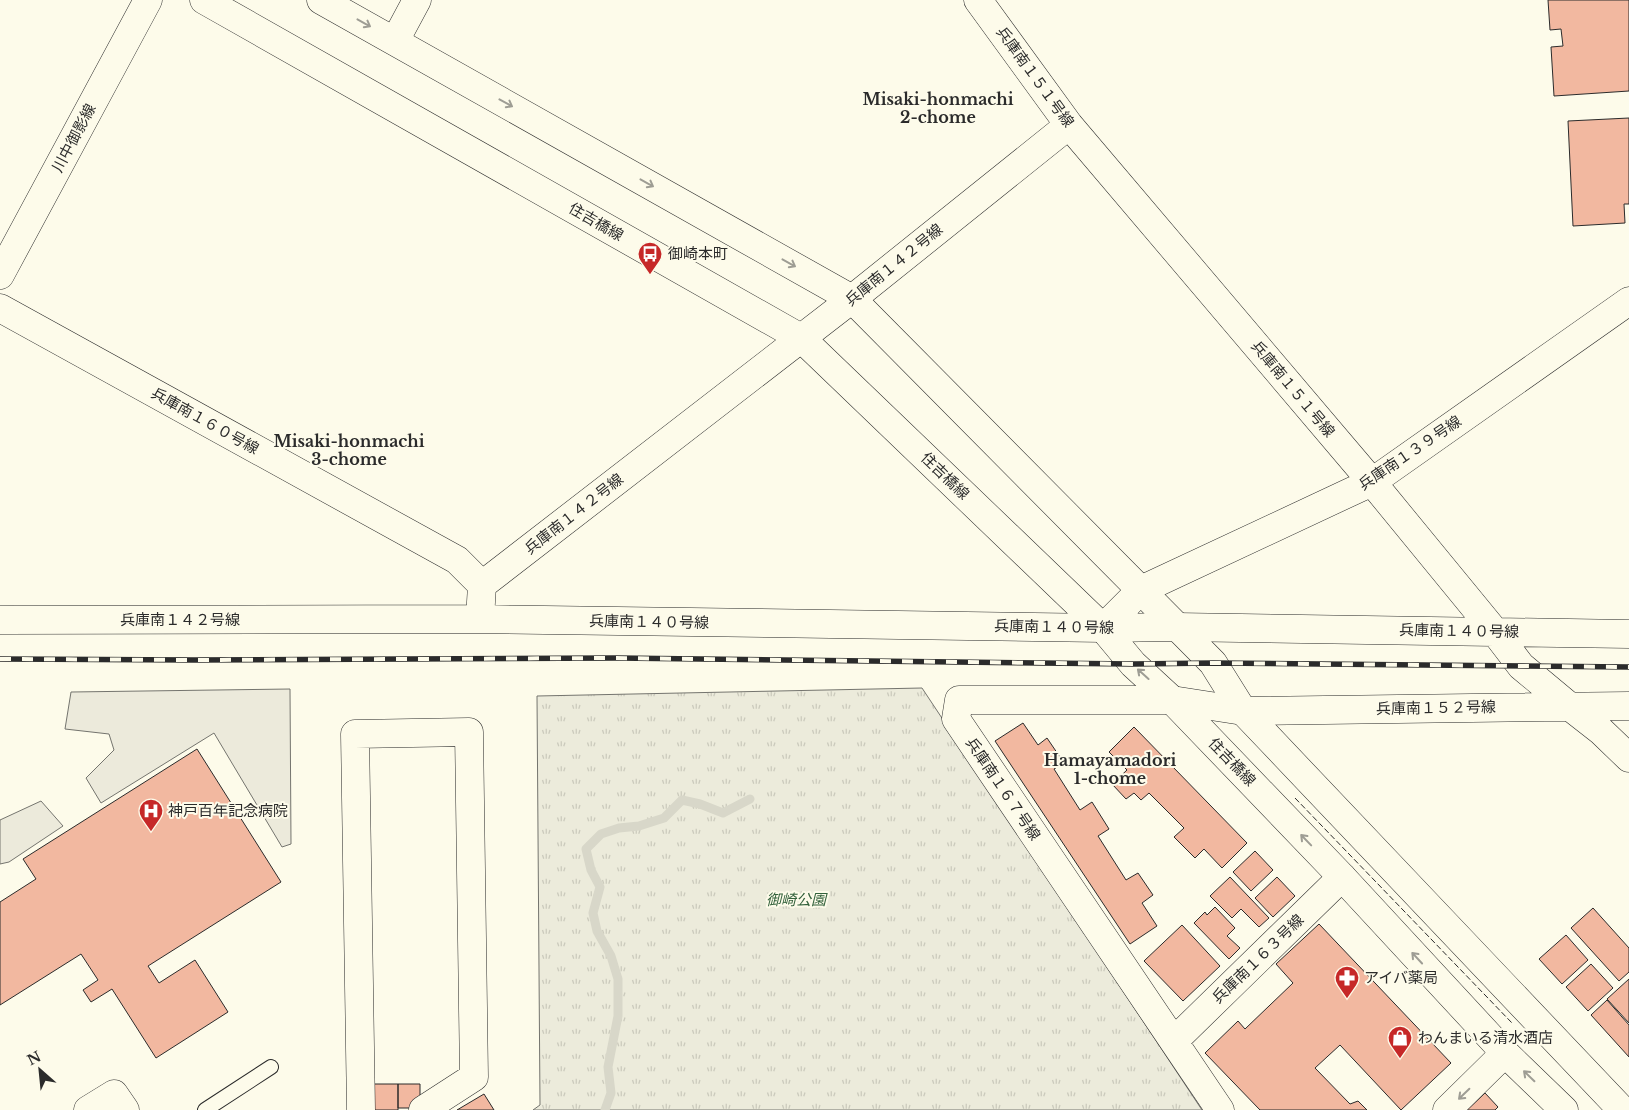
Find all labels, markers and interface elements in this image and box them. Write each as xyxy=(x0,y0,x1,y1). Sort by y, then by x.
one-way arrow xyxy=(356,19,370,29)
street label: 兵庫南１５１号線 xyxy=(992,23,1078,131)
district label: Misaki-honmachi 2-chome xyxy=(862,89,1014,127)
one-way arrow xyxy=(498,98,513,108)
street label: 川中御影線 xyxy=(48,100,100,175)
one-way arrow xyxy=(639,179,654,188)
street label: 住吉橋線 xyxy=(566,198,627,245)
street label: 兵庫南１４２号線 xyxy=(841,219,946,310)
bus stop icon: 御崎本町 xyxy=(637,241,663,275)
place label: 御崎本町 xyxy=(668,244,728,263)
one-way arrow xyxy=(781,258,795,268)
street label: 兵庫南１５１号線 xyxy=(1248,337,1339,441)
street label: 兵庫南１６０号線 xyxy=(148,383,262,458)
street label: 兵庫南１３９号線 xyxy=(1355,411,1465,494)
district label: Misaki-honmachi 3-chome xyxy=(273,431,425,469)
street label: 住吉橋線 xyxy=(917,448,974,503)
street label: 兵庫南１４２号線 xyxy=(521,469,627,558)
street label: 兵庫南１４２号線 xyxy=(120,610,240,629)
street label: 兵庫南１４０号線 xyxy=(589,611,709,632)
street label: 兵庫南１４０号線 xyxy=(994,616,1114,637)
street label: 兵庫南１４０号線 xyxy=(1399,620,1519,641)
one-way arrow xyxy=(1137,668,1150,680)
street label: 兵庫南１５２号線 xyxy=(1376,697,1496,718)
street label: 住吉橋線 xyxy=(1205,733,1260,790)
street label: 兵庫南１６７号線 xyxy=(962,734,1045,844)
district label: Hamayamadori 1-chome xyxy=(1044,750,1176,788)
hospital icon: 神戸百年記念病院 xyxy=(138,798,164,832)
place label: 神戸百年記念病院 xyxy=(168,801,288,820)
one-way arrow xyxy=(1300,833,1312,846)
park label: 御崎公園 xyxy=(766,890,828,909)
street label: 兵庫南１６３号線 xyxy=(1208,910,1307,1007)
one-way arrow xyxy=(1411,952,1423,964)
pharmacy icon: アイバ薬局 xyxy=(1334,965,1360,999)
place label: アイバ薬局 xyxy=(1364,968,1438,987)
shop icon: わんまいる清水酒店 xyxy=(1387,1025,1413,1059)
place label: わんまいる清水酒店 xyxy=(1418,1028,1553,1047)
north arrow xyxy=(15,1045,65,1095)
text: N xyxy=(24,1047,44,1069)
one-way arrow xyxy=(1523,1070,1535,1082)
one-way arrow xyxy=(1458,1088,1470,1100)

